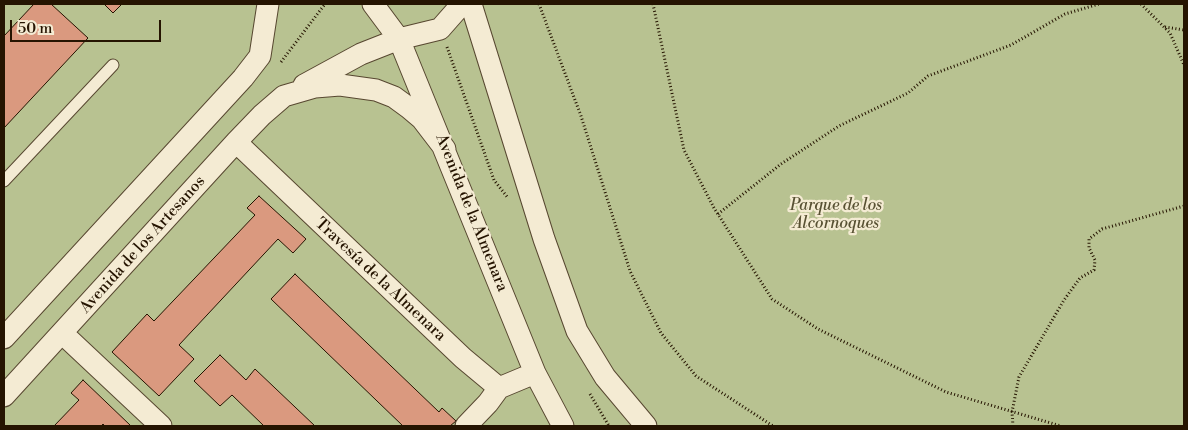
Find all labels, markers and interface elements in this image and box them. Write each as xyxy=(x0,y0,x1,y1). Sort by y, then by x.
scale bar xyxy=(12,10,164,42)
text: 50 m xyxy=(18,19,52,38)
street label: Avenida de la Almenara xyxy=(431,131,511,295)
street label: Avenida de los Artesanos xyxy=(76,172,210,318)
park label: Parque de los Alcornoques xyxy=(790,196,882,234)
street label: Travesía de la Almenara xyxy=(311,214,449,346)

